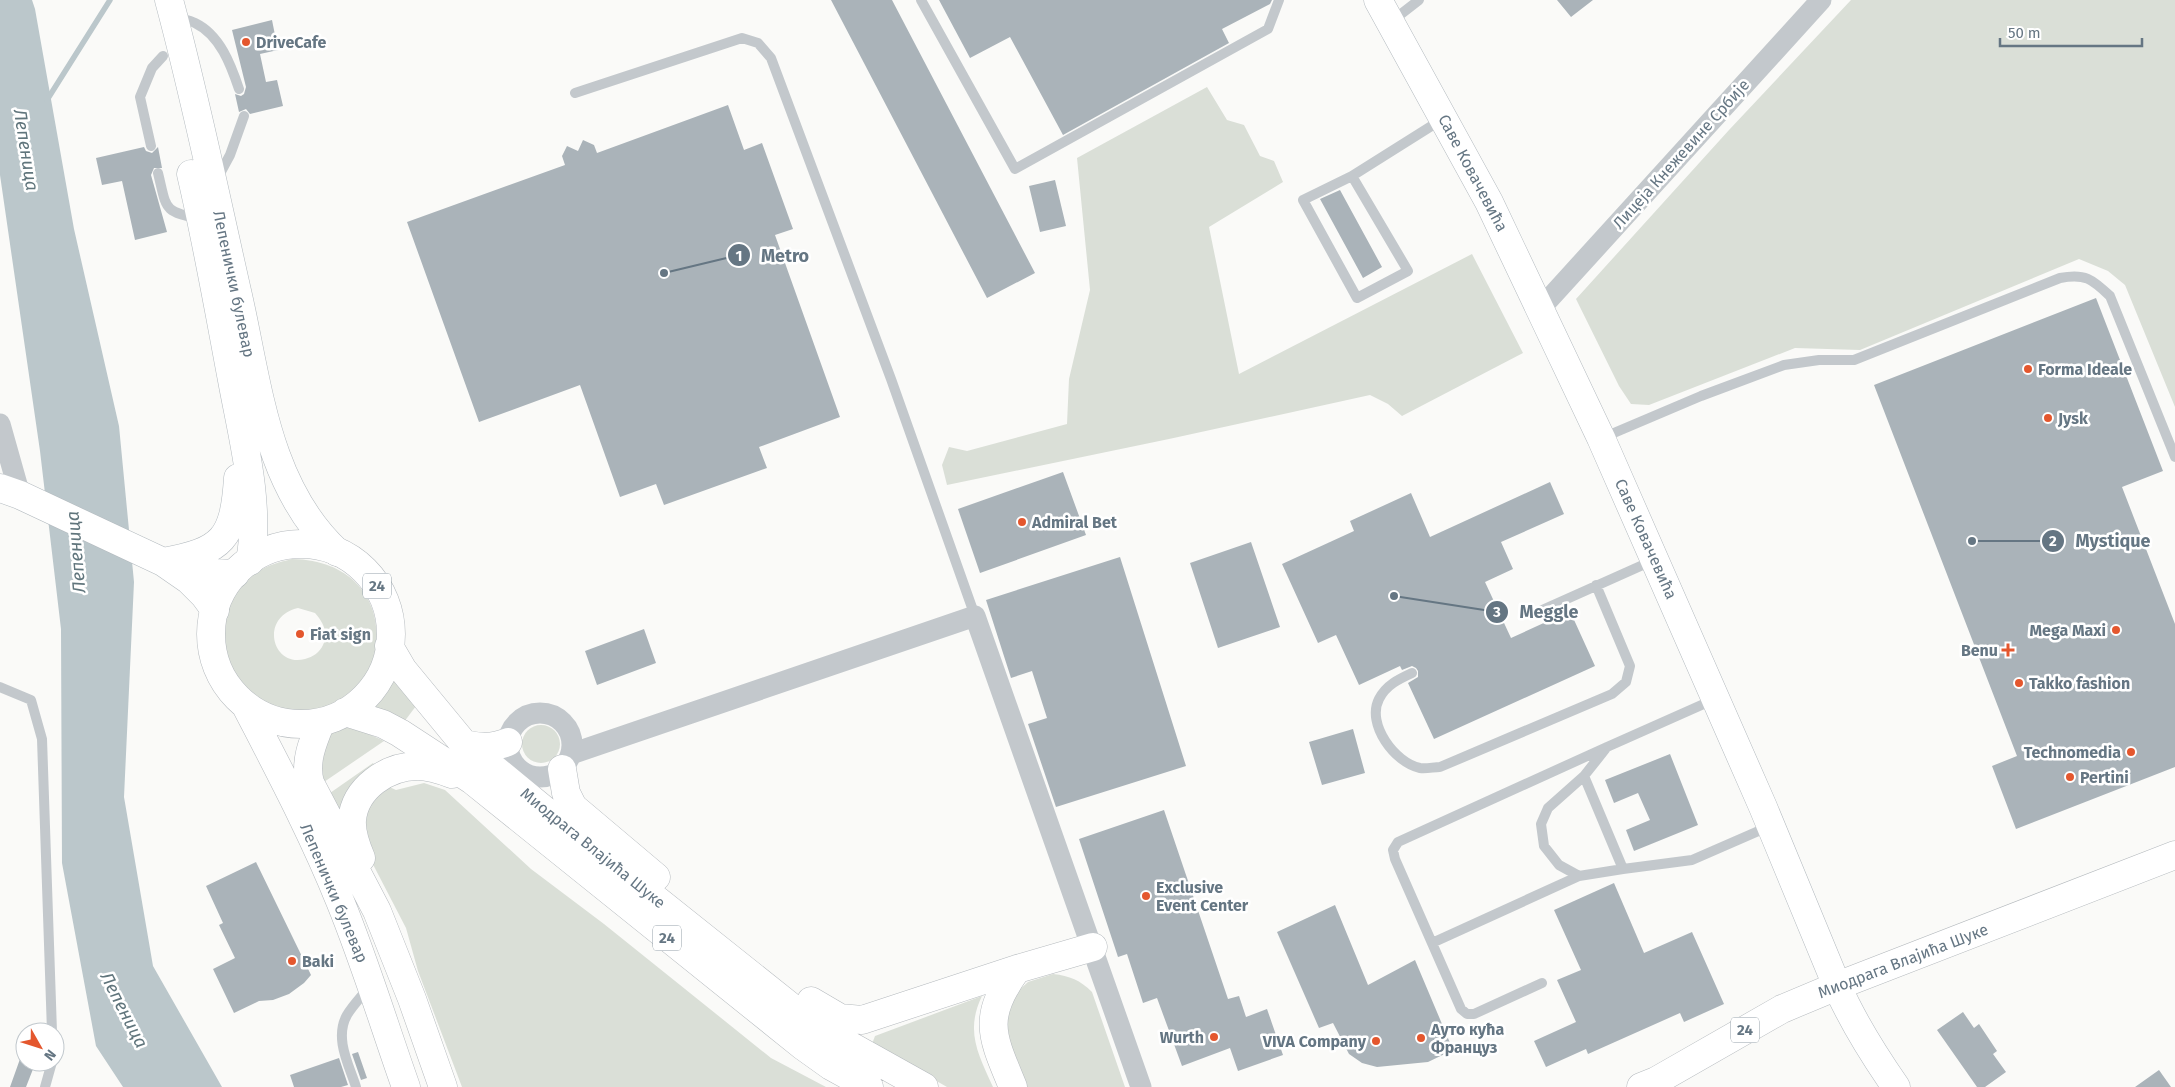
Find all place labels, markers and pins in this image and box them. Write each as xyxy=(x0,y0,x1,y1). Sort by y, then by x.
place label: DriveCafe xyxy=(256,33,327,52)
marker: DriveCafe xyxy=(240,36,252,48)
callout: Metro xyxy=(726,239,820,272)
place label: Forma Ideale xyxy=(2038,360,2132,379)
marker: Forma Ideale xyxy=(2022,363,2034,375)
place label: Jysk xyxy=(2057,409,2088,428)
marker: Jysk xyxy=(2042,412,2054,424)
place label: Admiral Bet xyxy=(1031,513,1118,532)
marker: Admiral Bet xyxy=(1016,516,1028,528)
callout: Mystique xyxy=(2041,524,2161,557)
callout: Meggle xyxy=(1485,595,1589,628)
place label: Mega Maxi xyxy=(2030,621,2106,640)
marker: Mega Maxi xyxy=(2110,624,2122,636)
place label: Fiat sign xyxy=(310,625,371,644)
marker: Fiat sign xyxy=(294,628,306,640)
place label: Benu xyxy=(1961,641,1998,660)
marker: Benu xyxy=(2002,644,2014,656)
place label: Takko fashion xyxy=(2029,674,2130,693)
marker: Takko fashion xyxy=(2013,677,2025,689)
place label: Technomedia xyxy=(2024,743,2121,762)
marker: Technomedia xyxy=(2125,746,2137,758)
place label: Pertini xyxy=(2080,768,2129,787)
marker: Pertini xyxy=(2064,771,2076,783)
place label: Exclusive Event Center xyxy=(1156,878,1249,915)
marker: Exclusive Event Center xyxy=(1140,890,1152,902)
place label: Baki xyxy=(302,952,334,971)
marker: Baki xyxy=(286,955,298,967)
place label: Ауто кућа Француз xyxy=(1430,1020,1504,1057)
place label: Wurth xyxy=(1160,1028,1204,1047)
marker: Wurth xyxy=(1208,1031,1220,1043)
place label: VIVA Company xyxy=(1262,1032,1367,1051)
marker: Ауто кућа Француз xyxy=(1415,1032,1427,1044)
marker: VIVA Company xyxy=(1370,1035,1382,1047)

